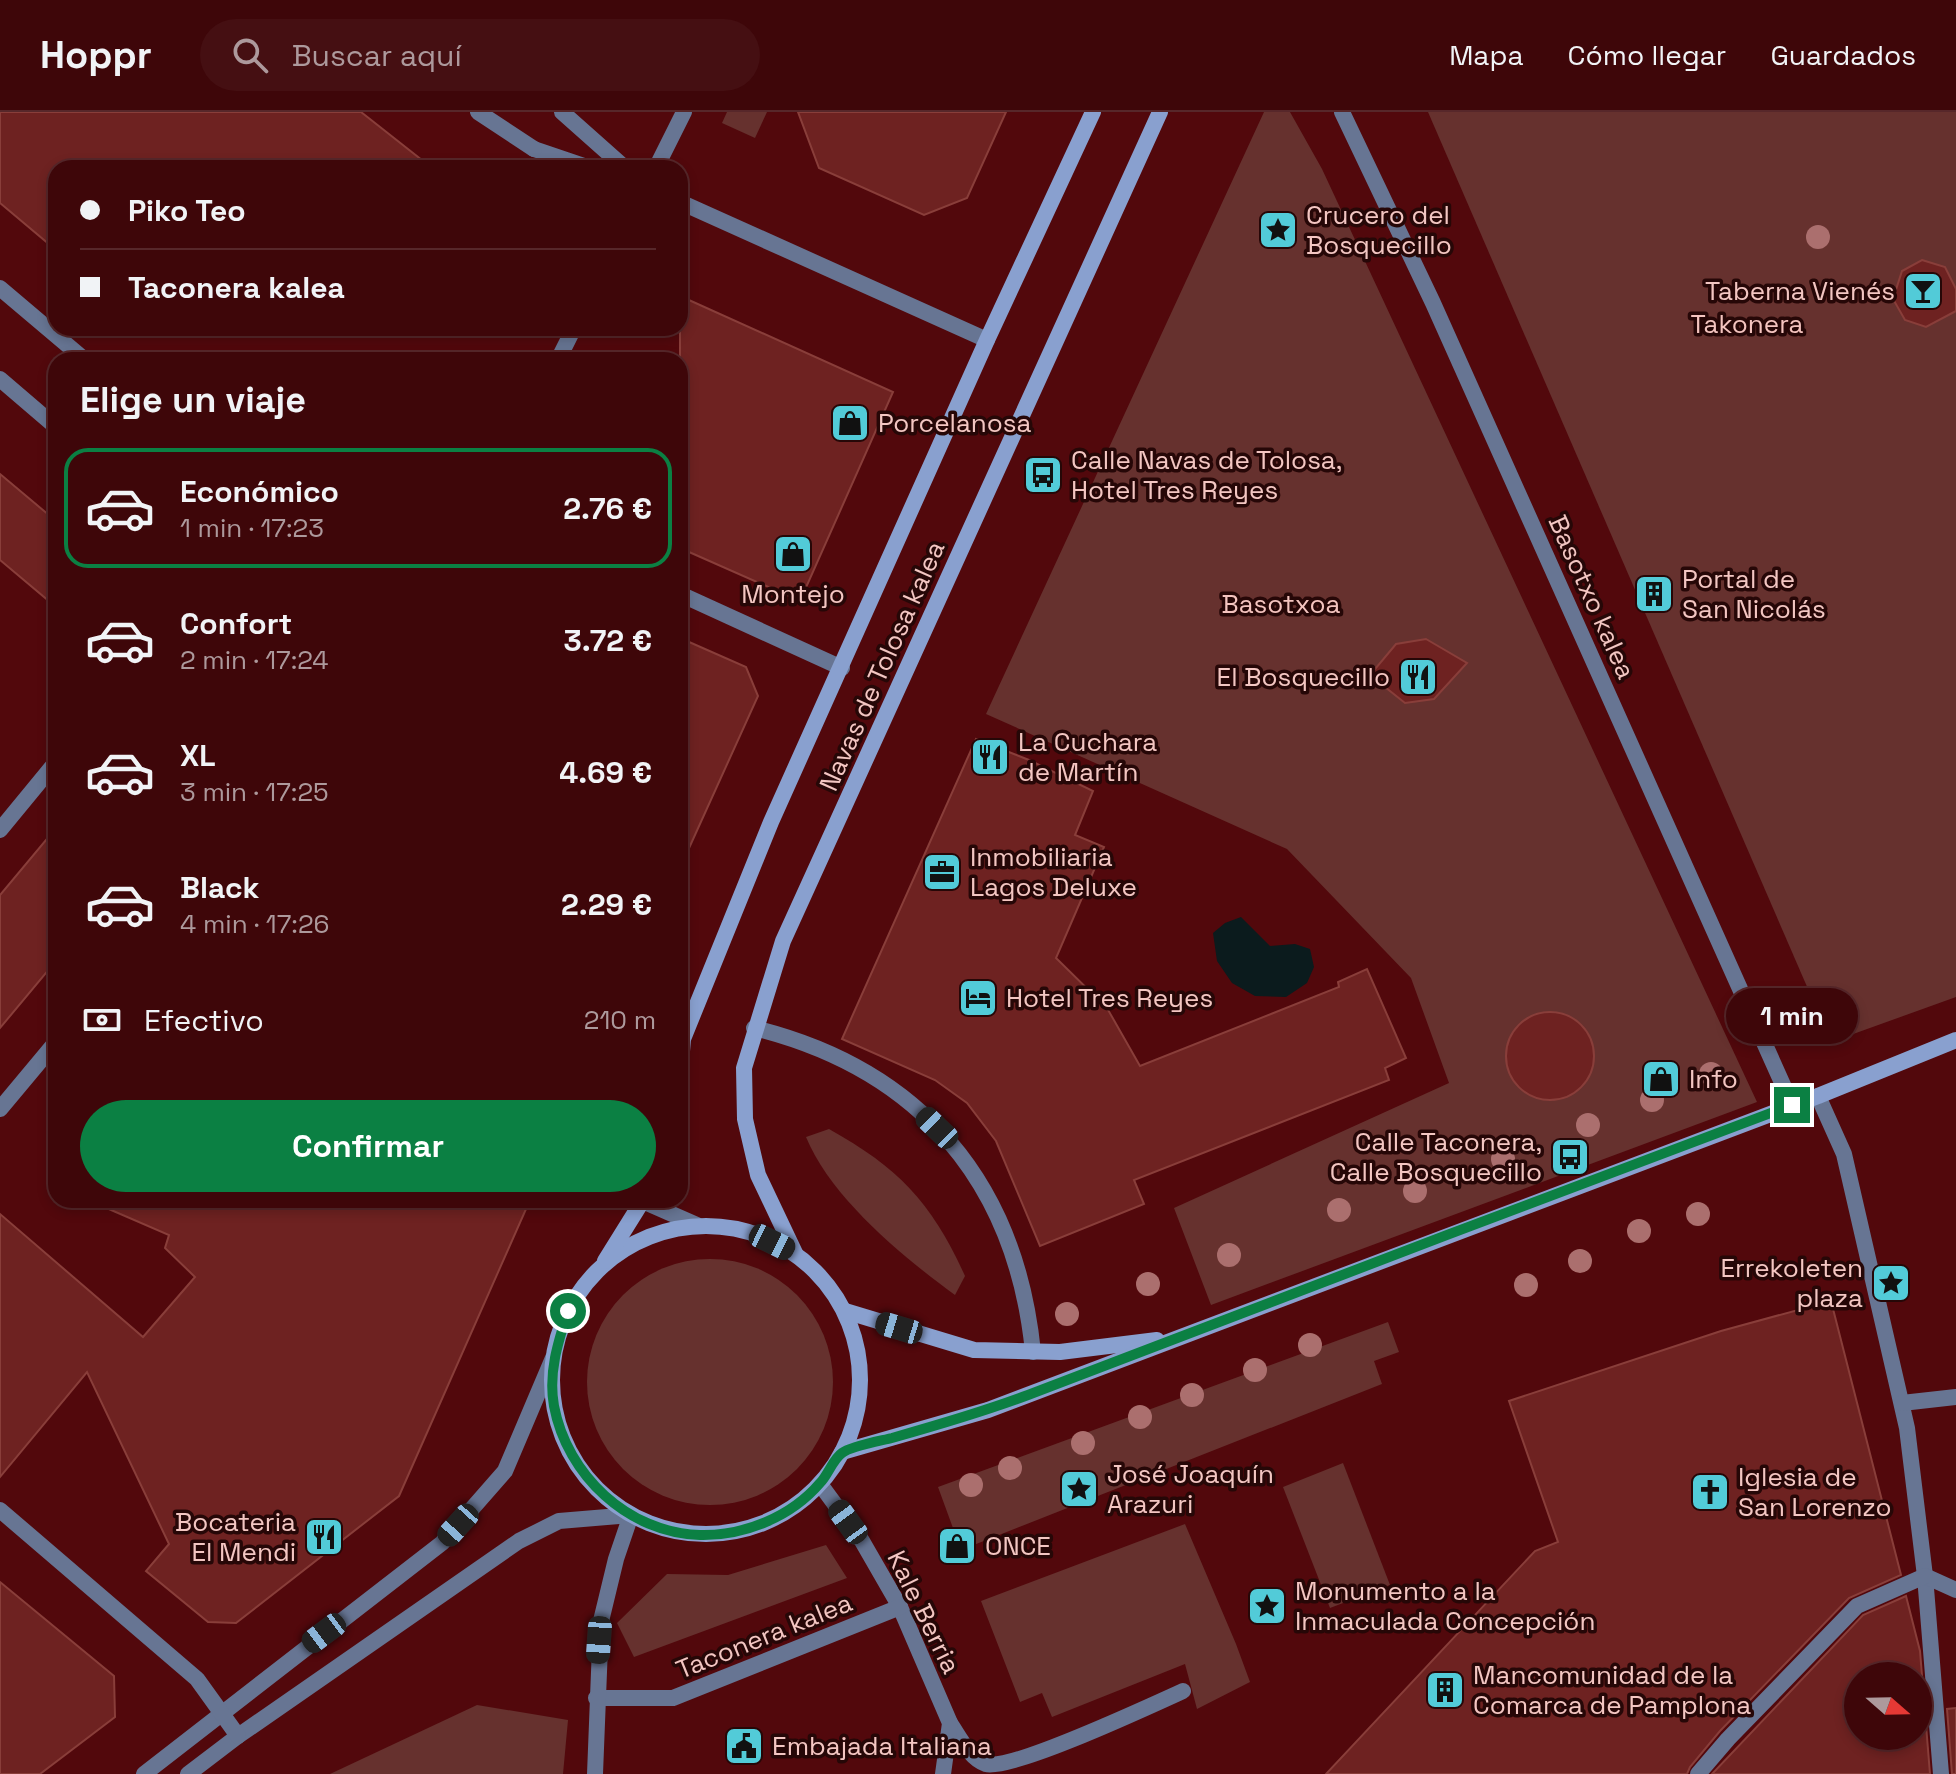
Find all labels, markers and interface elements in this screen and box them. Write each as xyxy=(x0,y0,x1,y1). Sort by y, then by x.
search box xyxy=(200,19,760,91)
text: Hoppr xyxy=(40,31,152,79)
icon: search xyxy=(228,33,272,77)
text: Buscar aquí xyxy=(292,36,462,75)
text: Mapa xyxy=(1449,37,1524,73)
text: Cómo llegar xyxy=(1568,37,1726,73)
text: Guardados xyxy=(1770,37,1916,73)
text: Piko Teo xyxy=(128,191,246,230)
place label: Crucero del Bosquecillo xyxy=(1306,198,1452,262)
place icon: Crucero del Bosquecillo xyxy=(1257,209,1299,251)
text: Taconera kalea xyxy=(128,268,345,307)
bar icon: Taberna Vienés xyxy=(1902,270,1944,312)
place label: Taberna Vienés xyxy=(1705,274,1895,308)
park label: Takonera xyxy=(1691,307,1804,341)
text: Elige un viaje xyxy=(80,377,306,423)
shop icon: Porcelanosa xyxy=(829,402,871,444)
place label: Porcelanosa xyxy=(878,406,1031,440)
place label: Calle Navas de Tolosa, Hotel Tres Reyes xyxy=(1071,443,1342,507)
bus stop icon: Calle Navas de Tolosa, Hotel Tres Reyes xyxy=(1022,454,1064,496)
icon: car xyxy=(84,472,156,544)
text: Económico xyxy=(180,472,339,511)
text: 2.76 € xyxy=(563,489,652,528)
street label: Basotxo kalea xyxy=(1541,510,1643,684)
text: 1 min · 17:23 xyxy=(180,511,324,545)
shop icon: Montejo xyxy=(772,533,814,575)
street label: Navas de Tolosa kalea xyxy=(812,536,953,796)
place label: Portal de San Nicolás xyxy=(1682,562,1826,626)
building icon: Portal de San Nicolás xyxy=(1633,573,1675,615)
place label: Montejo xyxy=(741,577,845,611)
park label: Basotxoa xyxy=(1222,587,1340,621)
icon: car xyxy=(84,604,156,676)
text: Confort xyxy=(180,604,292,643)
text: 3.72 € xyxy=(564,621,652,660)
text: 2 min · 17:24 xyxy=(180,643,329,677)
restaurant icon: El Bosquecillo xyxy=(1397,656,1439,698)
place label: El Bosquecillo xyxy=(1217,660,1390,694)
place label: La Cuchara de Martín xyxy=(1018,725,1157,789)
icon: car xyxy=(84,736,156,808)
text: XL xyxy=(180,736,216,775)
restaurant icon: La Cuchara de Martín xyxy=(969,736,1011,778)
text: 4.69 € xyxy=(559,753,652,792)
text: 3 min · 17:25 xyxy=(180,775,329,809)
place label: Inmobiliaria Lagos Deluxe xyxy=(970,840,1137,904)
office icon: Inmobiliaria Lagos Deluxe xyxy=(921,851,963,893)
icon: car xyxy=(84,868,156,940)
text: Black xyxy=(180,868,259,907)
text: 2.29 € xyxy=(561,885,652,924)
text: 4 min · 17:26 xyxy=(180,907,330,941)
hotel icon: Hotel Tres Reyes xyxy=(957,977,999,1019)
place label: Hotel Tres Reyes xyxy=(1006,981,1213,1015)
callout: 1 min xyxy=(1726,989,1858,1045)
icon: cash xyxy=(80,998,124,1042)
text: 1 min xyxy=(1760,999,1824,1033)
text: Efectivo xyxy=(144,1001,264,1040)
text: 210 m xyxy=(584,1003,656,1037)
shop icon: Info xyxy=(1640,1058,1682,1100)
place label: Info xyxy=(1689,1062,1738,1096)
route end xyxy=(1774,1087,1810,1123)
button: Confirmar xyxy=(80,1100,656,1192)
car xyxy=(911,1103,963,1153)
place label: Calle Taconera, Calle Bosquecillo xyxy=(1330,1125,1542,1189)
bus stop icon: Calle Taconera, Calle Bosquecillo xyxy=(1549,1136,1591,1178)
car xyxy=(745,1221,799,1263)
place label: Errekoleten plaza xyxy=(1720,1251,1863,1315)
place icon: Errekoleten plaza xyxy=(1870,1262,1912,1304)
route start xyxy=(550,1293,586,1329)
car xyxy=(873,1310,925,1346)
place label: José Joaquín Arazuri xyxy=(1107,1457,1274,1521)
place label: Iglesia de San Lorenzo xyxy=(1738,1460,1891,1524)
place icon: José Joaquín Arazuri xyxy=(1058,1468,1100,1510)
church icon: Iglesia de San Lorenzo xyxy=(1689,1471,1731,1513)
car xyxy=(824,1496,872,1548)
car xyxy=(433,1499,483,1551)
place label: Bocateria El Mendi xyxy=(175,1505,296,1569)
restaurant icon: Bocateria El Mendi xyxy=(303,1516,345,1558)
shop icon: ONCE xyxy=(936,1525,978,1567)
place label: ONCE xyxy=(985,1529,1051,1563)
street label: Kale Berria xyxy=(880,1545,968,1679)
place label: Monumento a la Inmaculada Concepción xyxy=(1295,1574,1595,1638)
street label: Taconera kalea xyxy=(671,1585,857,1687)
place icon: Monumento a la Inmaculada Concepción xyxy=(1246,1585,1288,1627)
car xyxy=(298,1609,350,1657)
car xyxy=(585,1615,613,1665)
place label: Mancomunidad de la Comarca de Pamplona xyxy=(1473,1658,1751,1722)
north arrow xyxy=(1844,1662,1932,1750)
map controls xyxy=(1844,1662,1932,1750)
building icon: Mancomunidad de la Comarca de Pamplona xyxy=(1424,1669,1466,1711)
public building icon: Embajada Italiana xyxy=(723,1725,765,1767)
place label: Embajada Italiana xyxy=(772,1729,992,1763)

